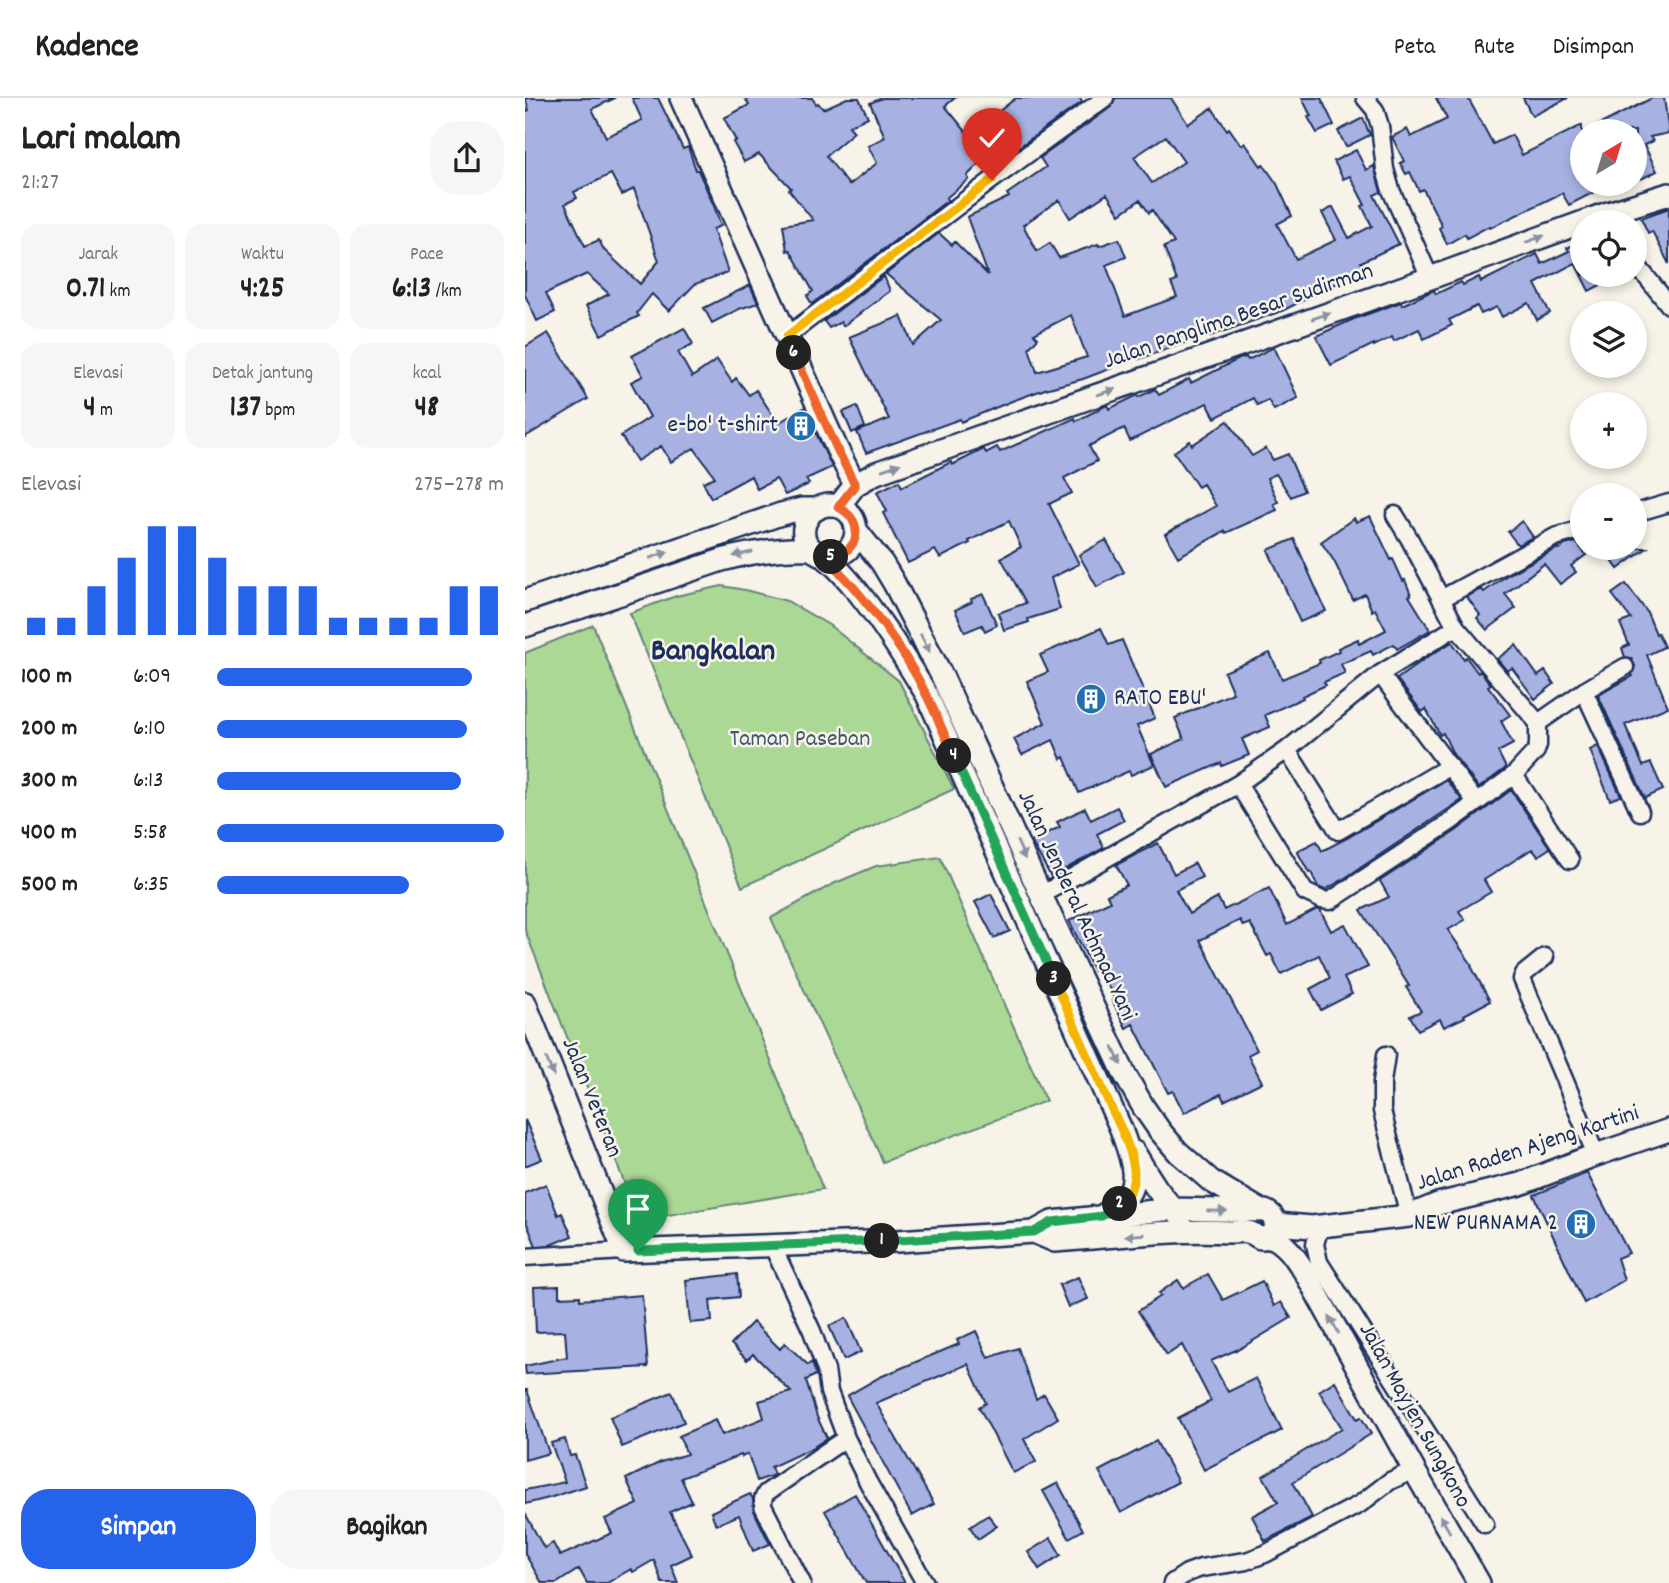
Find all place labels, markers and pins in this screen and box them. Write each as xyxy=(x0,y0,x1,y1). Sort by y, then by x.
pin xyxy=(962,108,1022,180)
pin: 6 xyxy=(777,336,811,370)
place label: e-bo' t-shirt xyxy=(668,409,778,443)
building icon: e-bo' t-shirt xyxy=(784,409,818,443)
pin: 5 xyxy=(813,540,849,574)
building icon: RATO EBU' xyxy=(1074,682,1108,716)
place label: RATO EBU' xyxy=(1114,682,1206,716)
pin: 4 xyxy=(937,738,971,774)
pin: 3 xyxy=(1037,962,1071,996)
pin xyxy=(608,1179,668,1251)
pin: 2 xyxy=(1103,1186,1137,1222)
place label: NEW PURNAMA 2 xyxy=(1414,1207,1558,1241)
building icon: NEW PURNAMA 2 xyxy=(1564,1207,1598,1241)
pin: 1 xyxy=(865,1224,899,1258)

